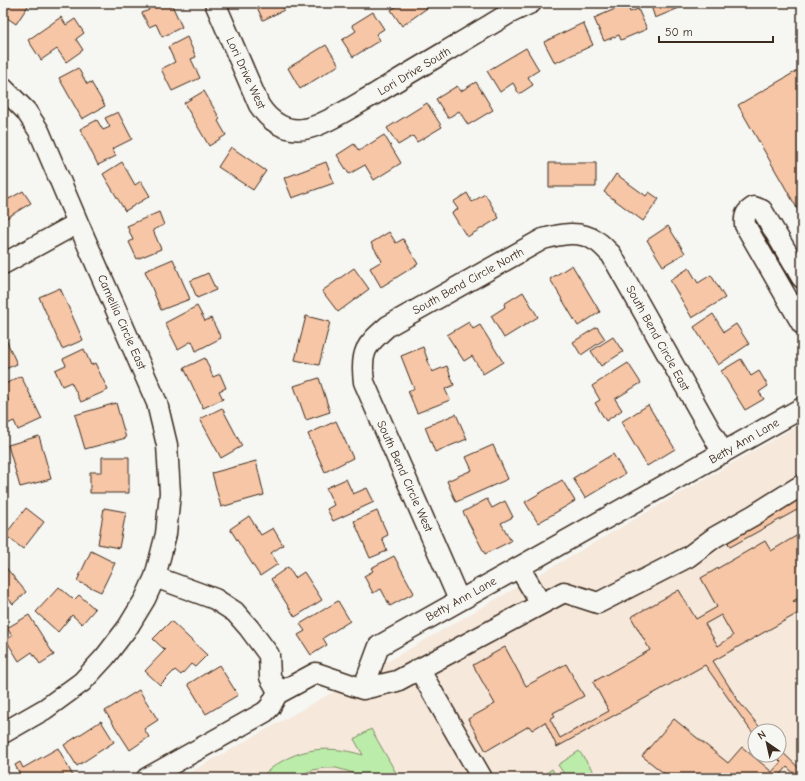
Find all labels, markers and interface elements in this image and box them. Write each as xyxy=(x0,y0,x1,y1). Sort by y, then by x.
scale bar xyxy=(659,18,773,44)
text: 50 m xyxy=(665,25,693,39)
street label: Lori Drive West xyxy=(223,35,269,112)
street label: Lori Drive South xyxy=(375,44,453,98)
street label: South Bend Circle North xyxy=(410,245,526,317)
street label: Camellia Circle East xyxy=(95,272,149,372)
street label: South Bend Circle East xyxy=(623,283,693,394)
street label: Betty Ann Lane xyxy=(706,415,782,467)
street label: South Bend Circle West xyxy=(374,418,436,534)
street label: Betty Ann Lane xyxy=(423,574,499,624)
north arrow xyxy=(747,723,787,763)
text: N xyxy=(755,728,768,743)

